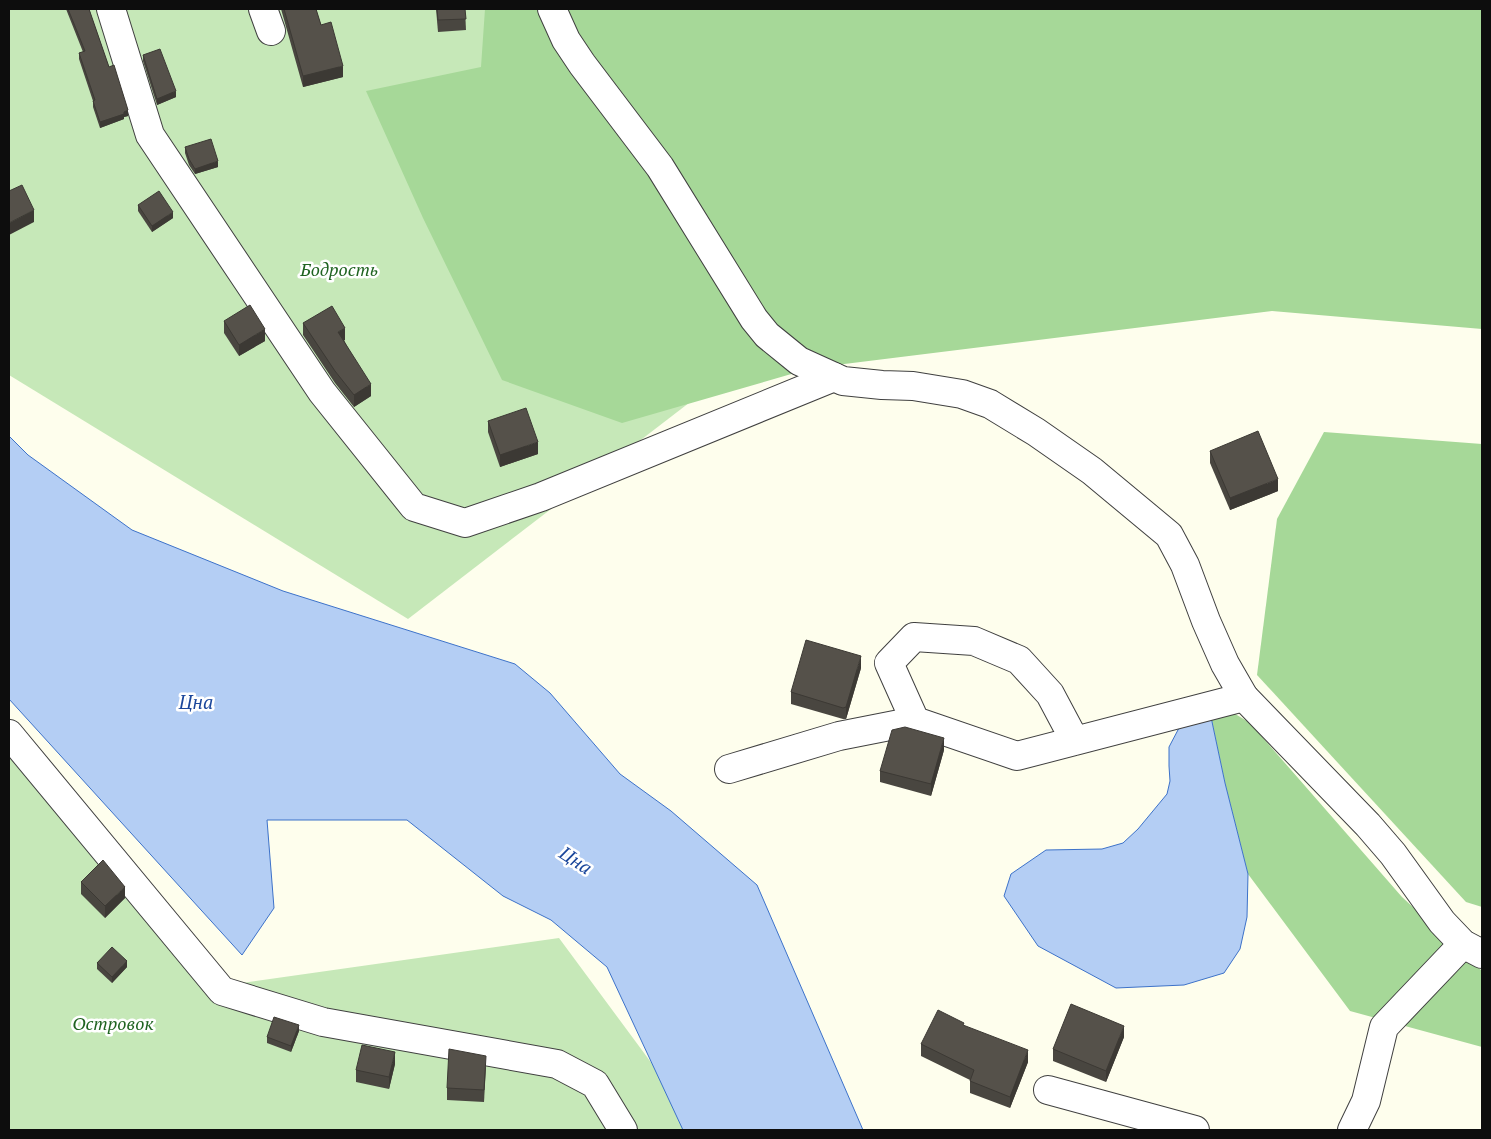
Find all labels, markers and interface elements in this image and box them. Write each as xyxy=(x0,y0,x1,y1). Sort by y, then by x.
park label: Бодрость xyxy=(299,257,378,281)
water label: Цна xyxy=(178,689,213,714)
water label: Цна xyxy=(554,839,598,879)
park label: Островок xyxy=(72,1011,154,1035)

